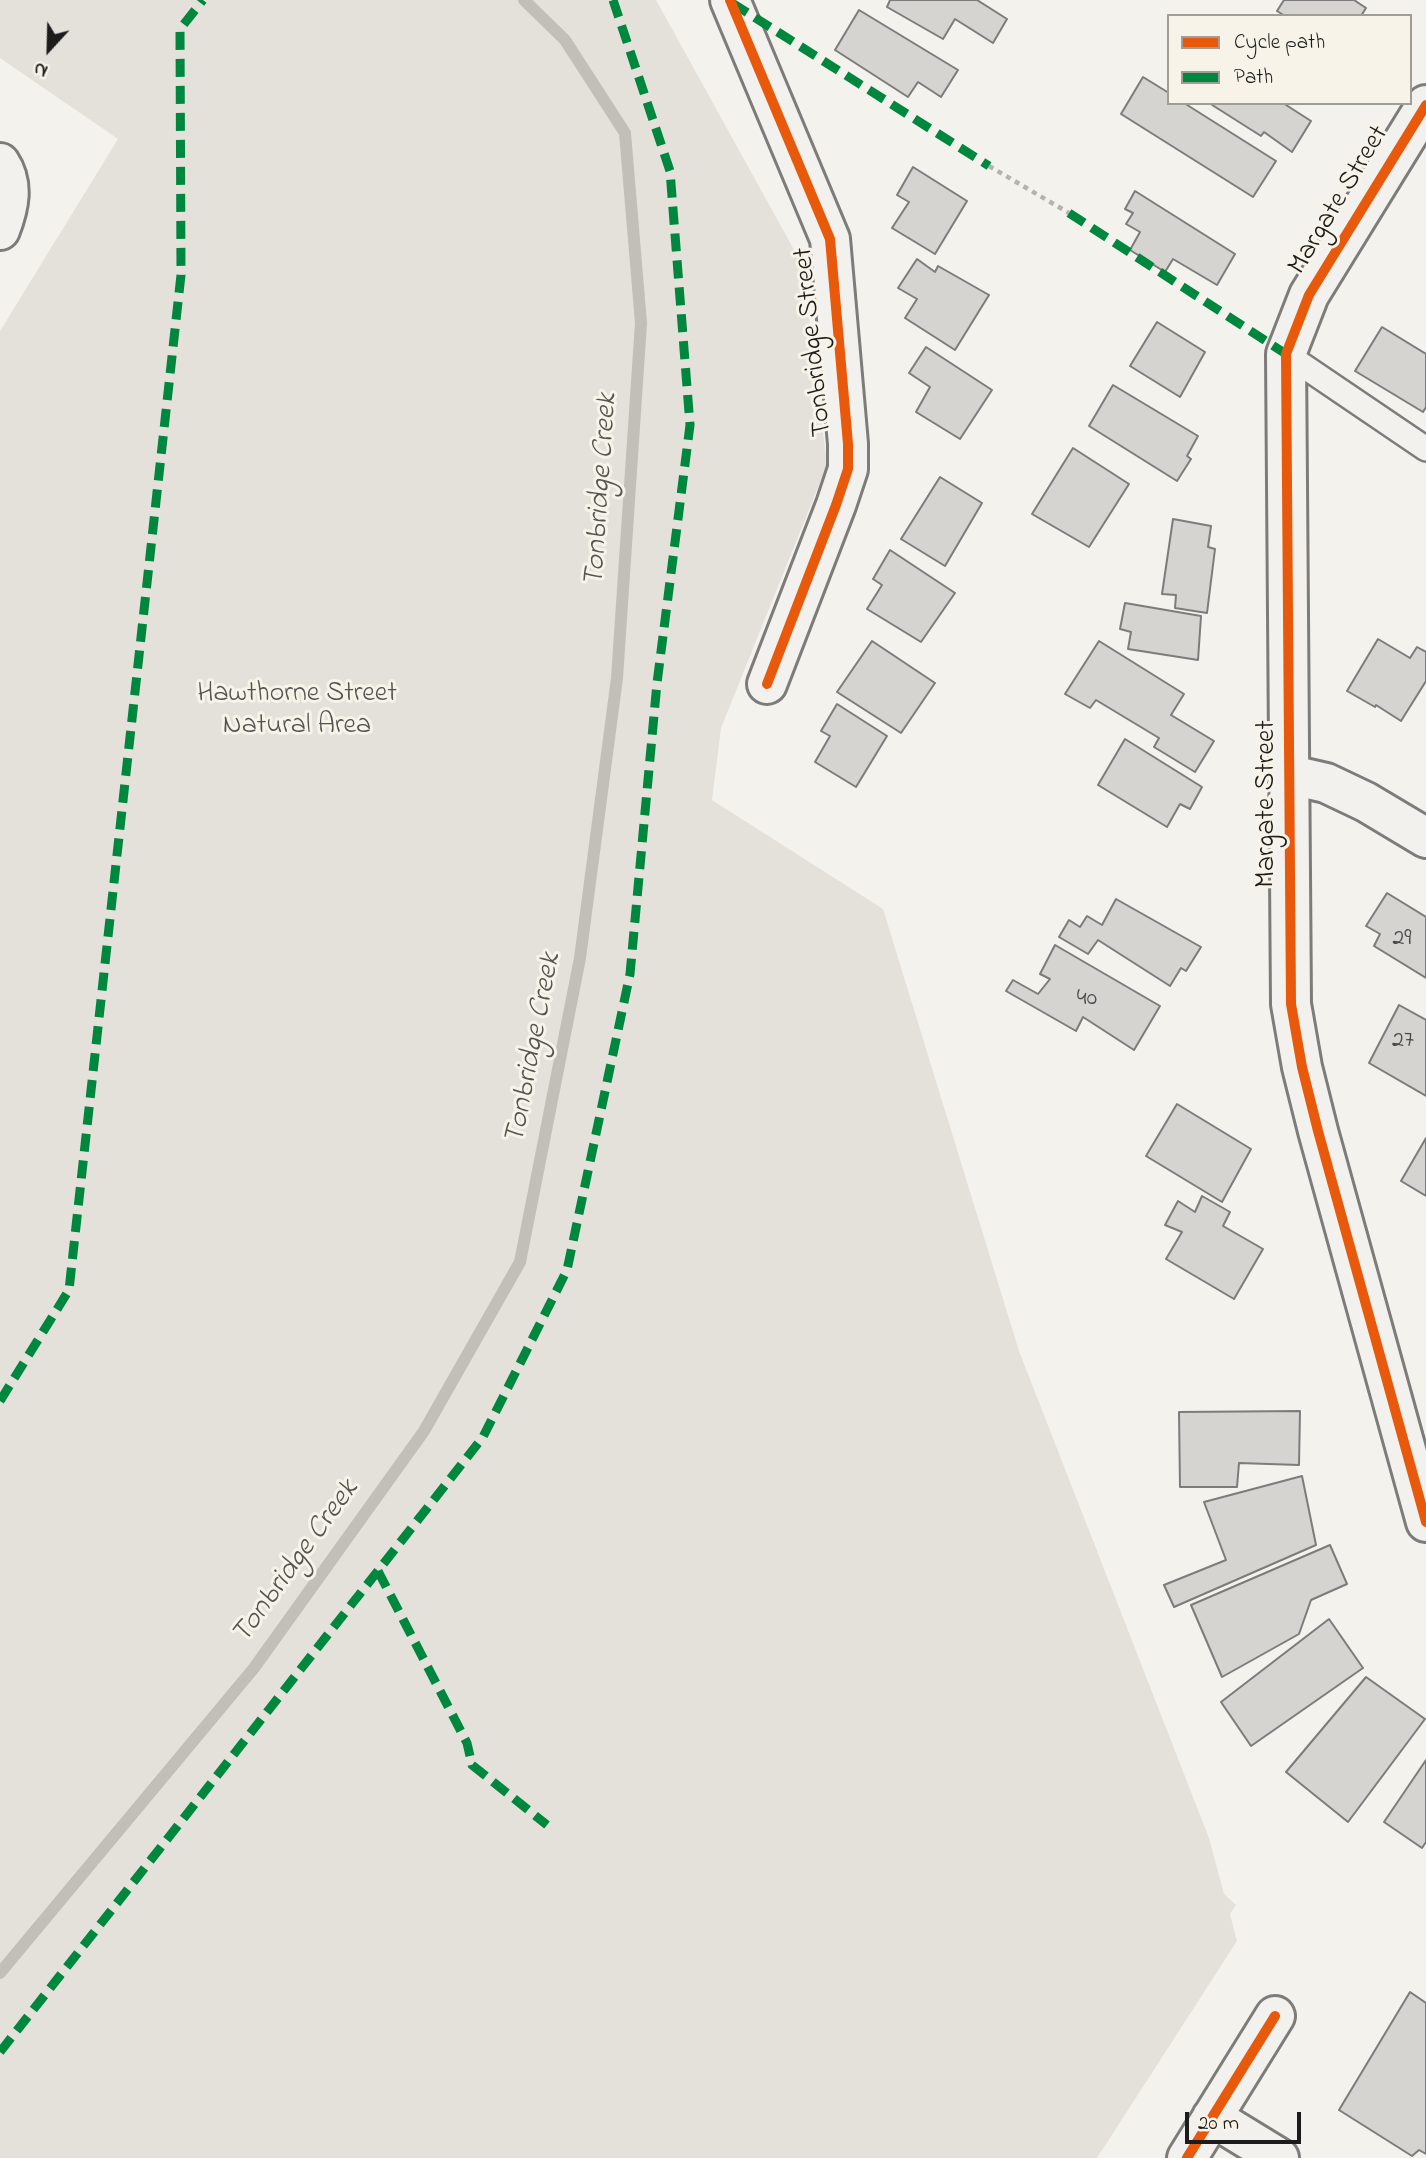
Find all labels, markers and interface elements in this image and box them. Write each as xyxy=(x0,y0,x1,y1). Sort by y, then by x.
north arrow xyxy=(14,14,84,84)
legend xyxy=(1167,14,1412,105)
text: Cycle path xyxy=(1234,28,1325,58)
text: N xyxy=(30,54,52,84)
text: Path xyxy=(1234,63,1273,93)
street label: Margate Street xyxy=(1282,120,1398,282)
street label: Tonbridge Street xyxy=(788,246,842,438)
water label: Tonbridge Creek xyxy=(578,392,628,588)
park label: Hawthorne Street Natural Area xyxy=(197,678,397,744)
street label: Margate Street xyxy=(1251,720,1285,888)
house number: 29 xyxy=(1392,926,1412,954)
water label: Tonbridge Creek xyxy=(499,950,571,1148)
house number: 40 xyxy=(1077,986,1097,1014)
house number: 27 xyxy=(1392,1028,1414,1056)
water label: Tonbridge Creek xyxy=(225,1474,369,1652)
scale bar xyxy=(1188,2098,1304,2142)
text: 20 m xyxy=(1198,2109,1239,2139)

